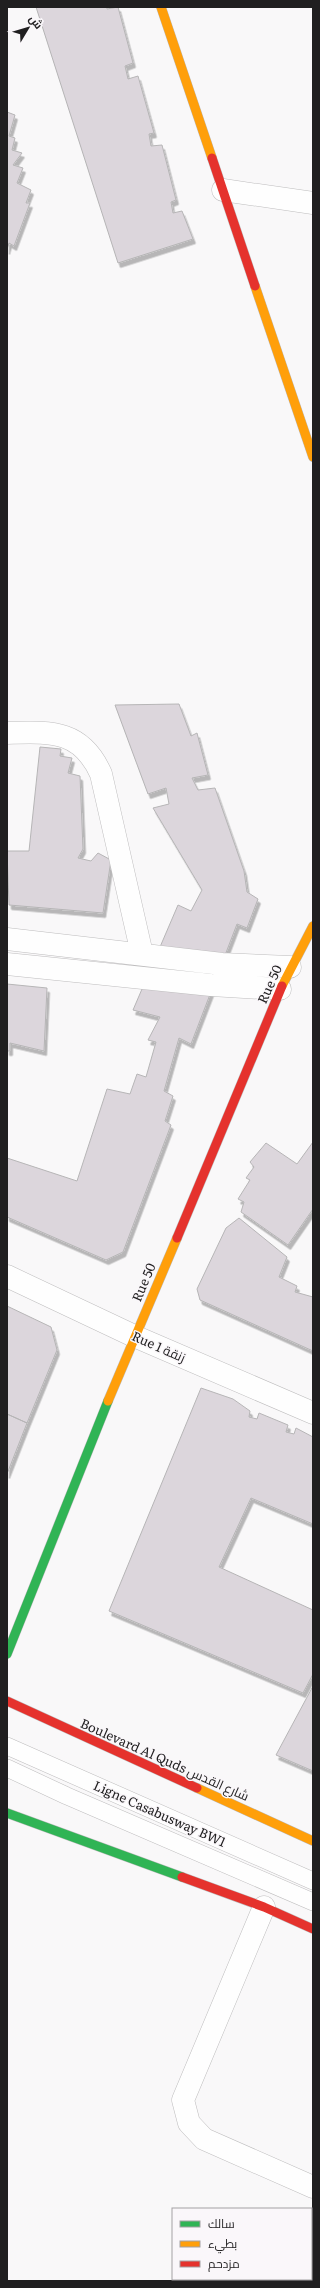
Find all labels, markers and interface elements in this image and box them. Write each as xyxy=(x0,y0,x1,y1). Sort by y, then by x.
north arrow xyxy=(8,8,48,48)
text: ش xyxy=(26,11,47,32)
street label: Rue 50 xyxy=(252,961,286,1006)
street label: Rue 50 xyxy=(126,1259,160,1304)
street label: Rue 1 زنقة xyxy=(129,1326,189,1366)
street label: Boulevard Al Quds شارع القدس xyxy=(78,1713,252,1805)
street label: Ligne Casabusway BW1 xyxy=(91,1775,229,1851)
legend xyxy=(172,2208,312,2280)
text: سالك xyxy=(208,2214,235,2232)
text: بطيء xyxy=(208,2234,237,2254)
text: مزدحم xyxy=(208,2254,240,2272)

